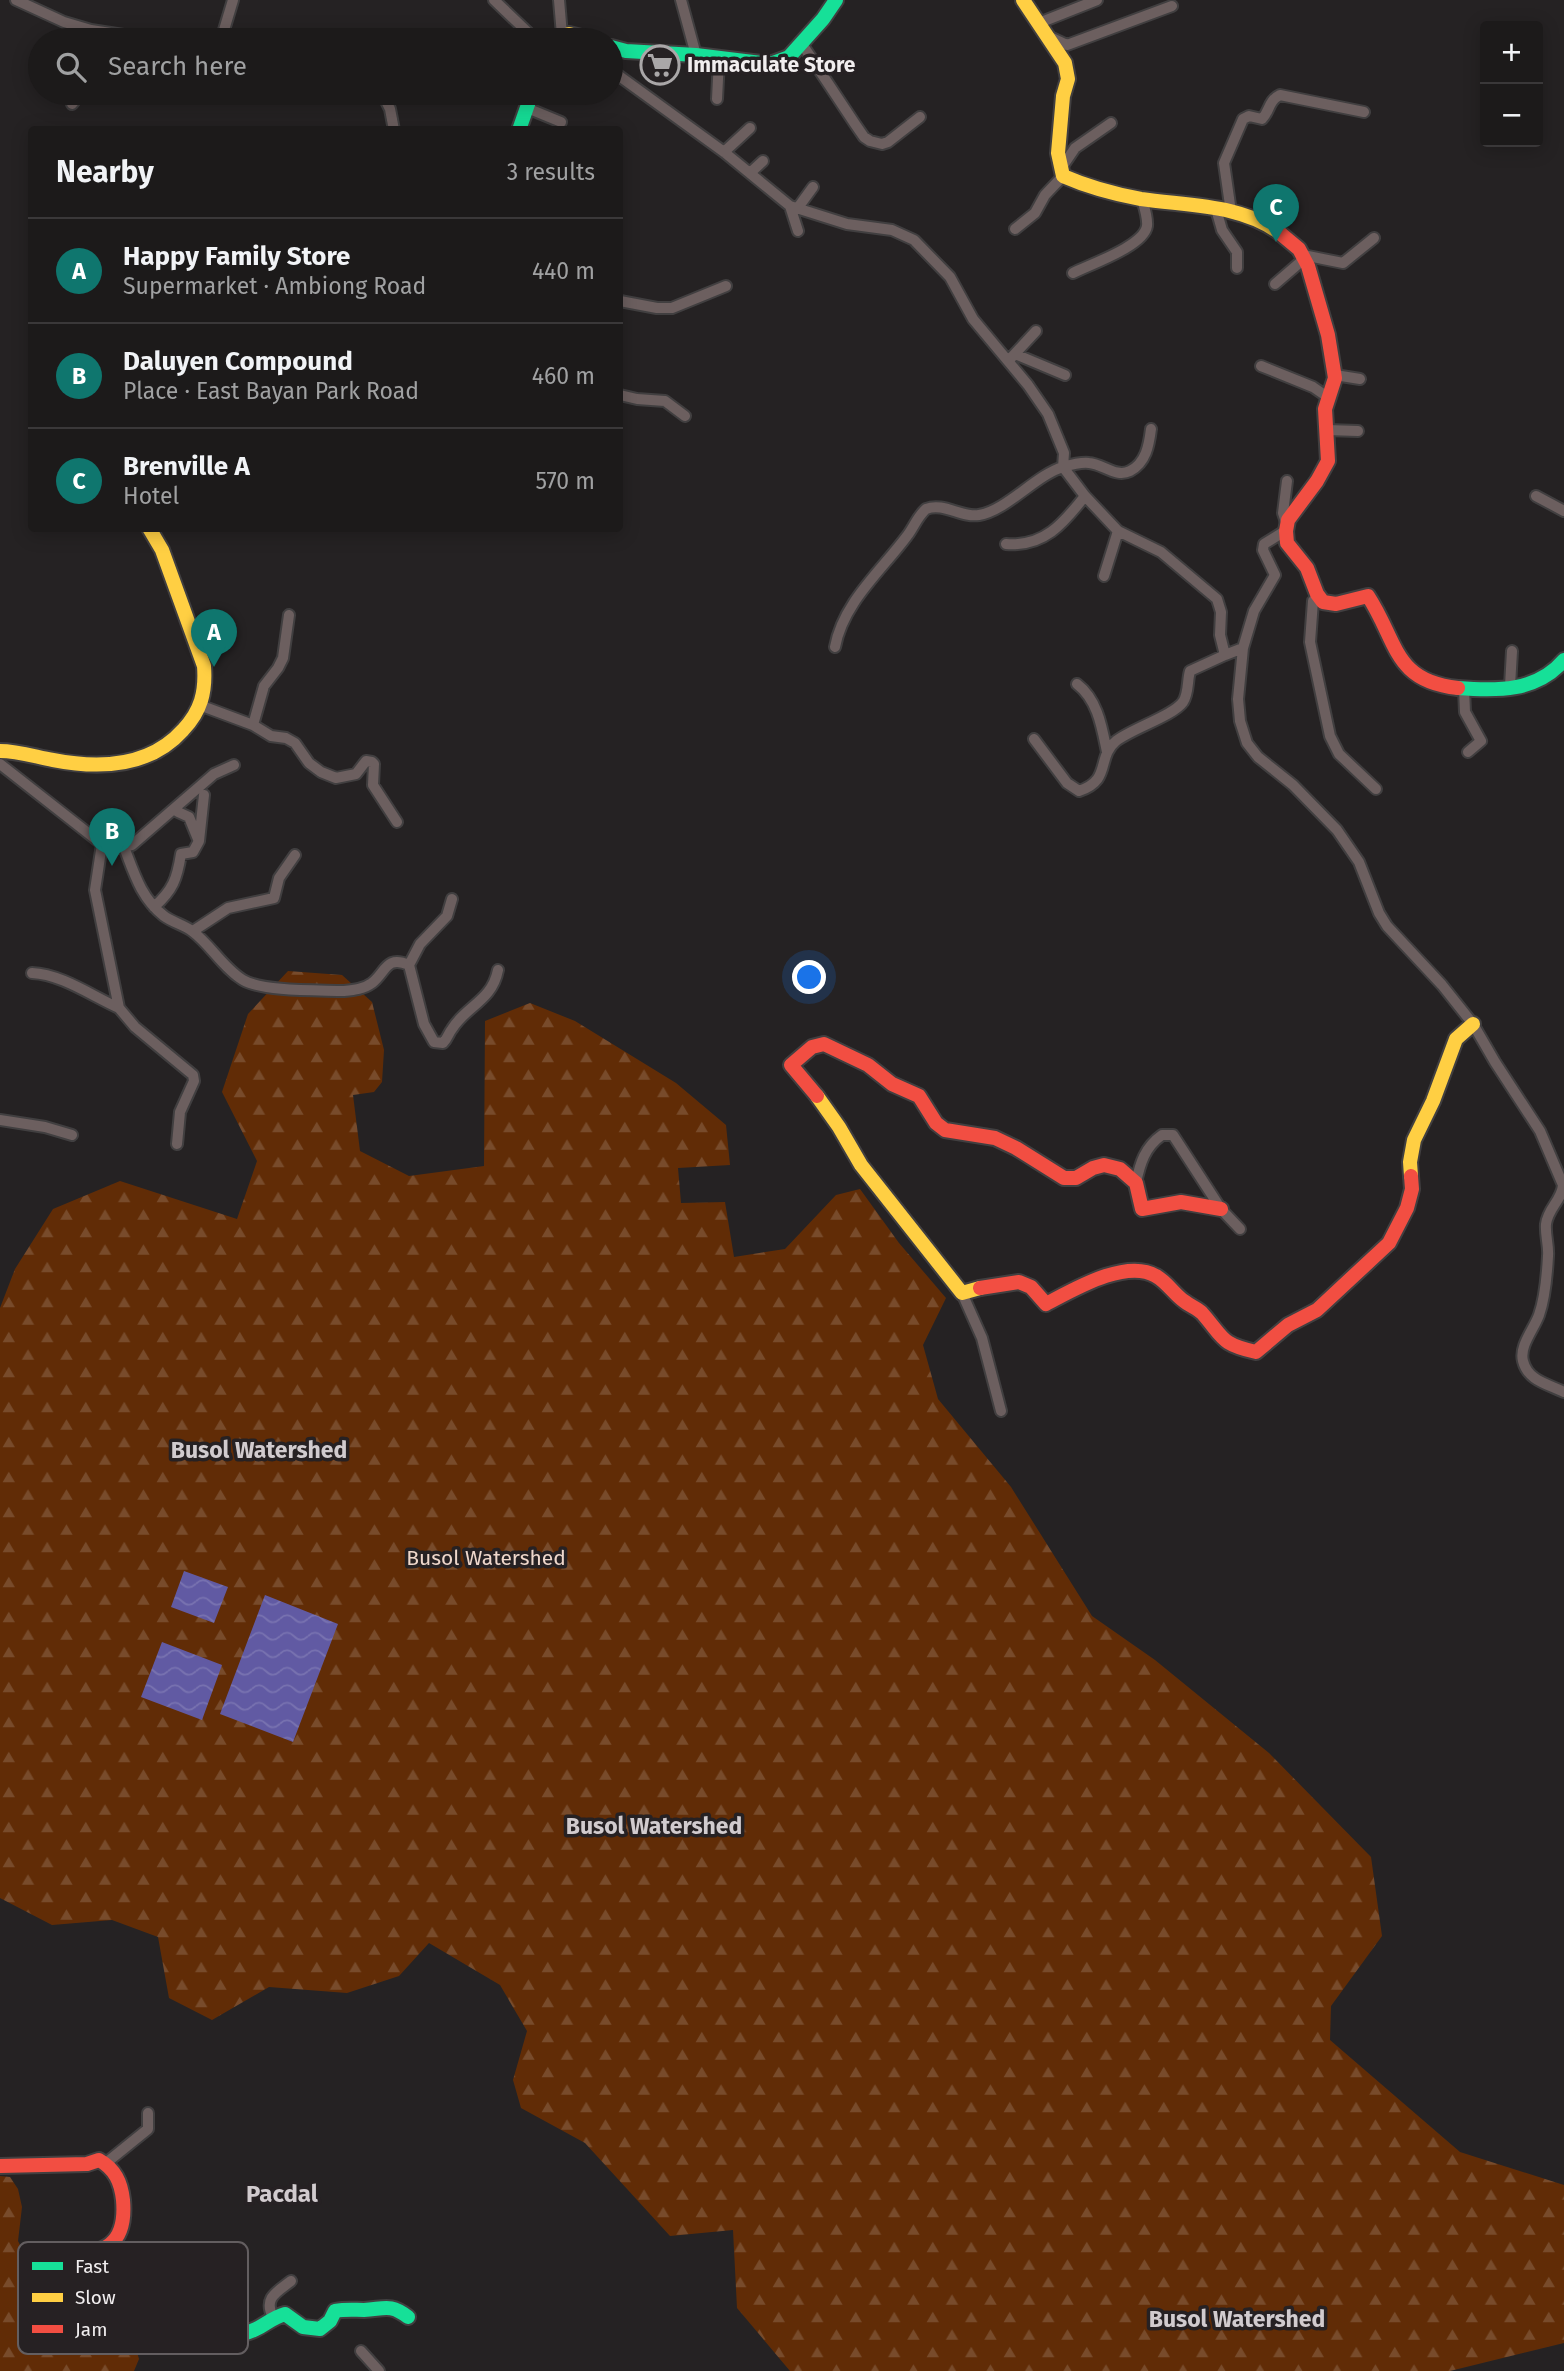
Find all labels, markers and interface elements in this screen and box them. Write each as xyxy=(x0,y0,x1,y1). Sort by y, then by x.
map controls xyxy=(1480,21,1543,147)
button: + xyxy=(1480,21,1543,84)
search box xyxy=(28,28,623,105)
supermarket icon: Immaculate Store xyxy=(639,44,681,86)
icon: search xyxy=(52,48,90,86)
text: Search here xyxy=(108,51,247,82)
place label: Immaculate Store xyxy=(687,52,856,78)
button: − xyxy=(1480,84,1543,147)
text: Nearby xyxy=(56,154,154,190)
text: 3 results xyxy=(507,158,595,186)
pin: C xyxy=(1253,184,1299,242)
text: Happy Family Store xyxy=(123,241,350,272)
text: A xyxy=(72,257,86,285)
text: 440 m xyxy=(532,257,595,285)
text: Supermarket · Ambiong Road xyxy=(123,272,426,300)
text: Daluyen Compound xyxy=(123,346,353,377)
text: B xyxy=(72,362,86,390)
text: 460 m xyxy=(532,362,595,390)
text: Place · East Bayan Park Road xyxy=(123,377,419,405)
text: Brenville A xyxy=(123,451,250,482)
text: C xyxy=(72,467,86,495)
text: 570 m xyxy=(535,467,595,495)
text: Hotel xyxy=(123,482,179,510)
pin: A xyxy=(191,609,237,667)
pin: B xyxy=(89,808,135,866)
your location xyxy=(792,960,826,994)
district label: Busol Watershed xyxy=(171,1436,347,1464)
park label: Busol Watershed xyxy=(406,1545,566,1571)
district label: Busol Watershed xyxy=(566,1812,742,1840)
district label: Pacdal xyxy=(246,2180,319,2208)
legend xyxy=(18,2242,248,2354)
text: Fast xyxy=(75,2255,109,2278)
text: Slow xyxy=(75,2286,116,2309)
district label: Busol Watershed xyxy=(1149,2305,1325,2333)
text: Jam xyxy=(75,2318,107,2341)

